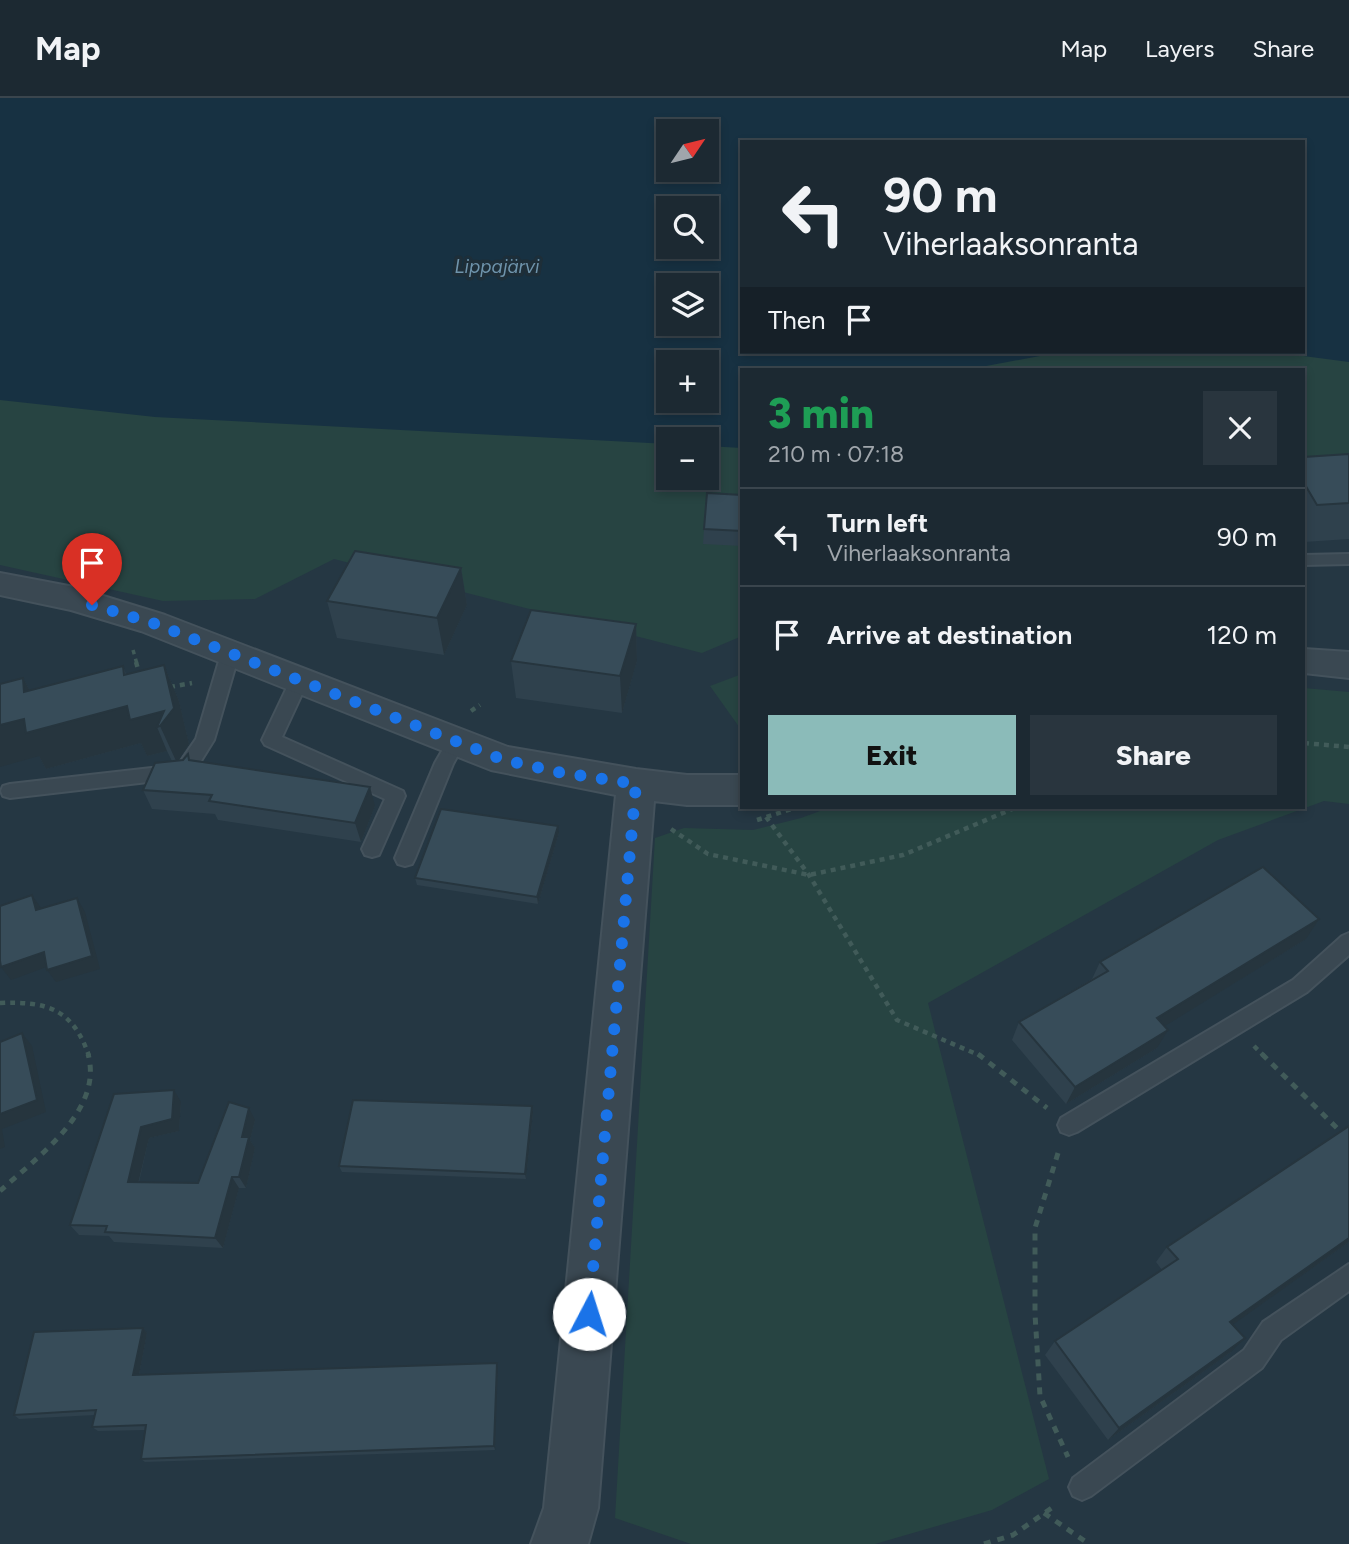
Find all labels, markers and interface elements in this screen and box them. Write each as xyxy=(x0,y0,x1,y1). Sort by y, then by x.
text: Map xyxy=(35,29,101,68)
text: Map xyxy=(1060,34,1107,63)
text: Layers xyxy=(1145,34,1214,63)
text: Share xyxy=(1252,34,1314,63)
north arrow xyxy=(656,119,719,182)
map controls xyxy=(656,119,719,490)
text: 90 m xyxy=(883,165,998,224)
icon: left xyxy=(768,168,859,259)
button: search xyxy=(656,196,719,259)
text: Viherlaaksonranta xyxy=(883,225,1139,263)
water label: Lippajärvi xyxy=(455,255,540,278)
button: layers xyxy=(656,273,719,336)
icon: arrive xyxy=(840,301,878,339)
text: Then xyxy=(768,304,826,336)
button: + xyxy=(656,350,719,413)
text: 3 min xyxy=(768,388,874,439)
button: close xyxy=(1203,391,1277,465)
button: − xyxy=(656,427,719,490)
text: 210 m · 07:18 xyxy=(768,440,904,468)
text: Turn left xyxy=(827,507,928,539)
icon: left xyxy=(768,518,806,556)
text: 90 m xyxy=(1217,521,1277,553)
pin xyxy=(62,533,122,605)
text: Viherlaaksonranta xyxy=(827,539,1011,567)
icon: arrive xyxy=(73,544,111,582)
icon: arrive xyxy=(768,616,806,654)
text: Arrive at destination xyxy=(827,619,1072,651)
text: 120 m xyxy=(1207,619,1277,651)
button: Exit xyxy=(768,715,1016,795)
button: Share xyxy=(1030,715,1277,795)
position arrow xyxy=(552,1277,626,1351)

